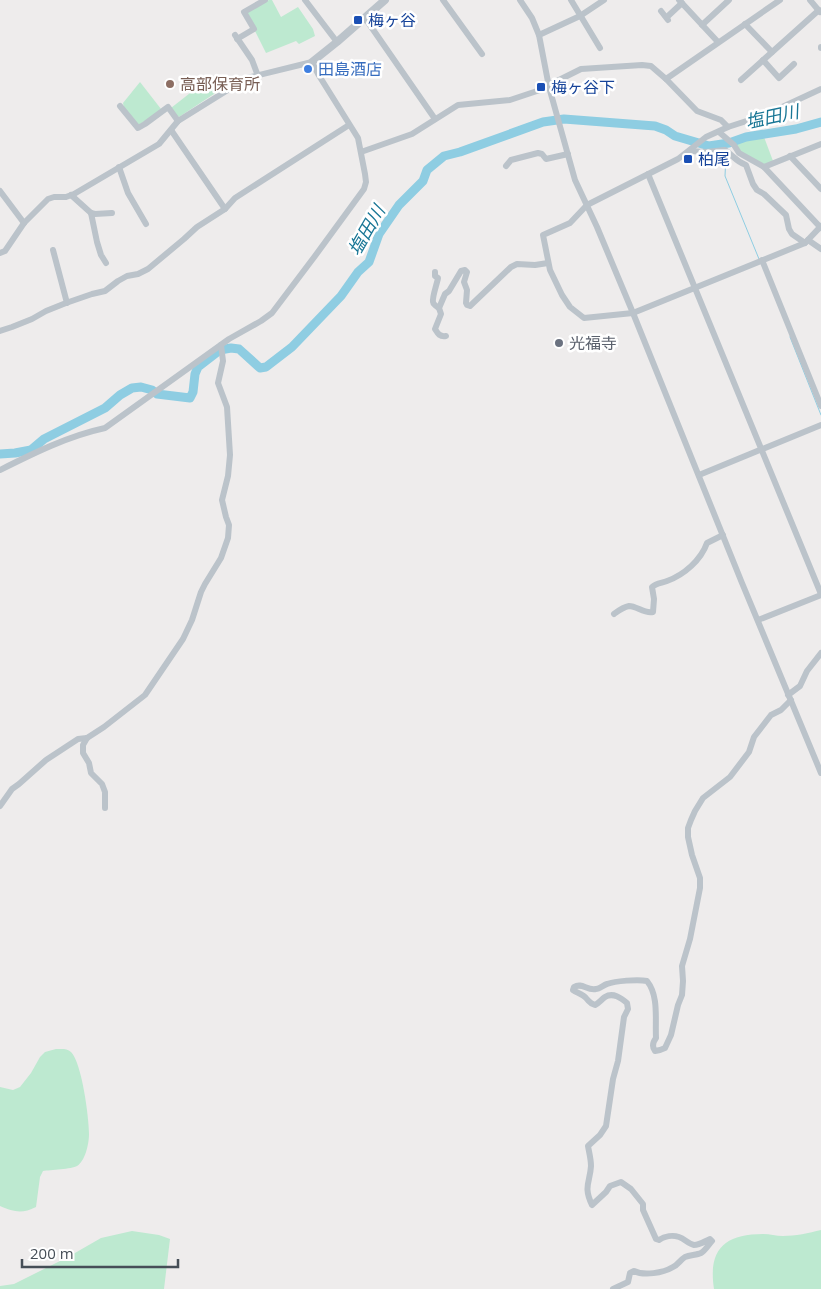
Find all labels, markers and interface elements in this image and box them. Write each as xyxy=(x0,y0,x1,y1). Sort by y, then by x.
place label: 梅ヶ谷 xyxy=(368,9,416,31)
marker: 梅ヶ谷 xyxy=(352,14,364,26)
place label: 田島酒店 xyxy=(318,58,382,80)
marker: 田島酒店 xyxy=(302,63,314,75)
place label: 高部保育所 xyxy=(180,73,260,95)
place label: 梅ヶ谷下 xyxy=(551,76,615,98)
marker: 高部保育所 xyxy=(164,78,176,90)
marker: 梅ヶ谷下 xyxy=(535,81,547,93)
water label: 塩田川 xyxy=(743,98,803,133)
place label: 柏尾 xyxy=(698,148,730,170)
marker: 柏尾 xyxy=(682,153,694,165)
water label: 塩田川 xyxy=(342,199,391,259)
place label: 光福寺 xyxy=(569,332,617,354)
marker: 光福寺 xyxy=(553,337,565,349)
scale bar xyxy=(22,1236,179,1268)
text: 200 m xyxy=(30,1243,74,1263)

